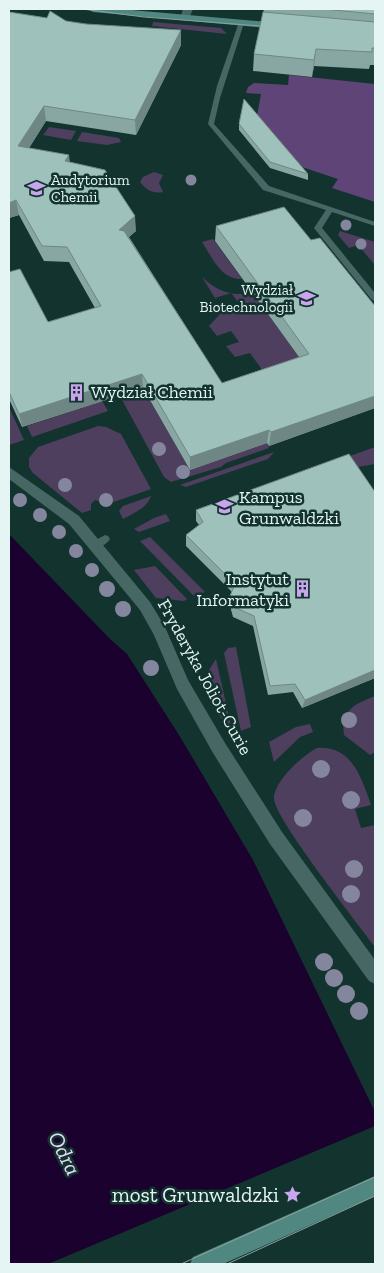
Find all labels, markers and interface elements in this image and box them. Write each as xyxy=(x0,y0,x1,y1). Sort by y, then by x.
place label: Audytorium Chemii xyxy=(51,171,130,206)
school or university icon: Audytorium Chemii xyxy=(27,179,47,199)
place label: Wydział Biotechnologii xyxy=(200,281,293,316)
school or university icon: Wydział Biotechnologii xyxy=(297,289,317,309)
place label: Wydział Chemii xyxy=(91,381,213,403)
building icon: Wydział Chemii xyxy=(67,382,87,402)
place label: Kampus Grunwaldzki xyxy=(239,486,339,529)
school or university icon: Kampus Grunwaldzki xyxy=(215,497,235,517)
place label: Instytut Informatyki xyxy=(196,568,289,611)
building icon: Instytut Informatyki xyxy=(293,579,313,599)
street label: Fryderyka Joliot-Curie xyxy=(153,595,257,759)
water label: Odra xyxy=(42,1127,87,1180)
place label: most Grunwaldzki xyxy=(112,1182,279,1207)
place icon: most Grunwaldzki xyxy=(283,1185,303,1205)

